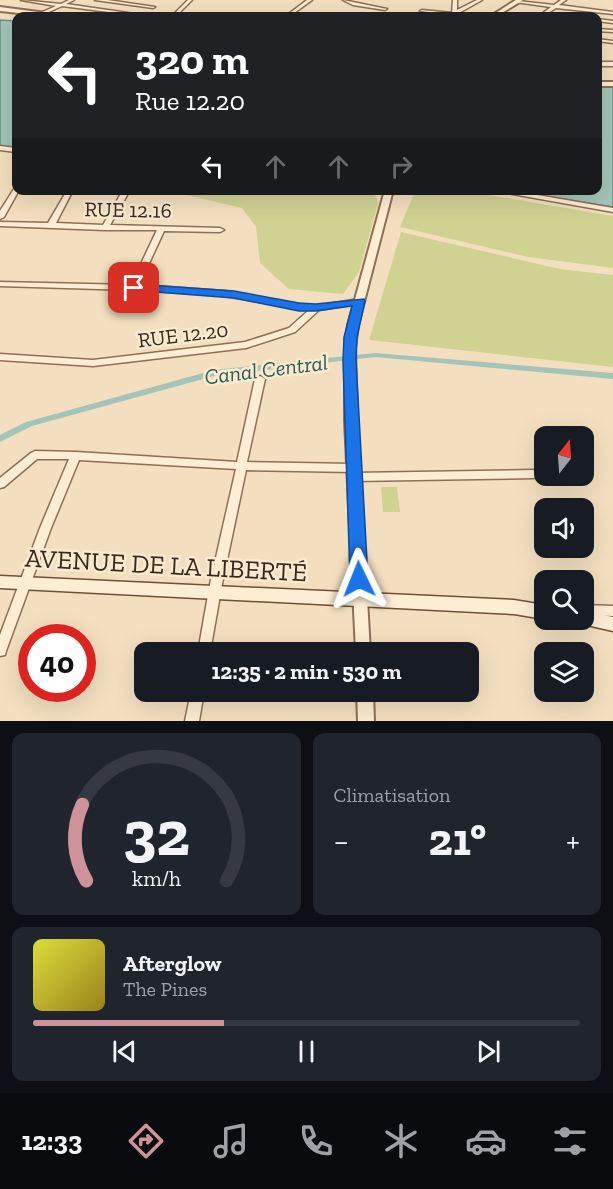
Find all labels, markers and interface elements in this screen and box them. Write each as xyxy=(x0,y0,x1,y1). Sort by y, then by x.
text: 320 m xyxy=(135,34,249,85)
icon: left xyxy=(36,36,114,114)
text: Rue 12.20 xyxy=(135,85,245,117)
icon: left xyxy=(196,150,229,183)
icon: ahead xyxy=(259,150,292,183)
icon: ahead xyxy=(322,150,355,183)
icon: right xyxy=(385,150,418,183)
street label: RUE 12.16 xyxy=(84,196,172,223)
pin xyxy=(108,262,159,313)
icon: arrive xyxy=(117,271,150,304)
street label: RUE 12.20 xyxy=(136,317,230,352)
water label: Canal Central xyxy=(203,349,329,390)
north arrow xyxy=(534,426,594,486)
map controls xyxy=(534,426,594,702)
button: sound xyxy=(534,498,594,558)
street label: AVENUE DE LA LIBERTÉ xyxy=(24,542,308,588)
position arrow xyxy=(327,547,391,611)
button: search xyxy=(534,570,594,630)
speed limit sign: 40 xyxy=(18,624,96,702)
button: layers xyxy=(534,642,594,702)
text: 12:35 · 2 min · 530 m xyxy=(211,658,402,685)
text: Climatisation xyxy=(334,783,450,807)
text: 32 xyxy=(123,796,190,871)
text: 21° xyxy=(429,813,486,867)
text: − xyxy=(334,821,349,860)
text: + xyxy=(566,821,580,860)
text: km/h xyxy=(132,866,181,891)
text: Afterglow xyxy=(123,950,221,977)
text: The Pines xyxy=(123,977,207,1001)
icon: previous xyxy=(108,1035,141,1068)
icon: pause xyxy=(290,1035,323,1068)
icon: next xyxy=(472,1035,505,1068)
icon: directions xyxy=(125,1120,167,1162)
icon: music xyxy=(210,1120,252,1162)
icon: phone xyxy=(295,1120,337,1162)
icon: climate xyxy=(380,1120,422,1162)
icon: car xyxy=(465,1120,507,1162)
icon: filters xyxy=(549,1120,591,1162)
text: 12:33 xyxy=(21,1125,82,1157)

